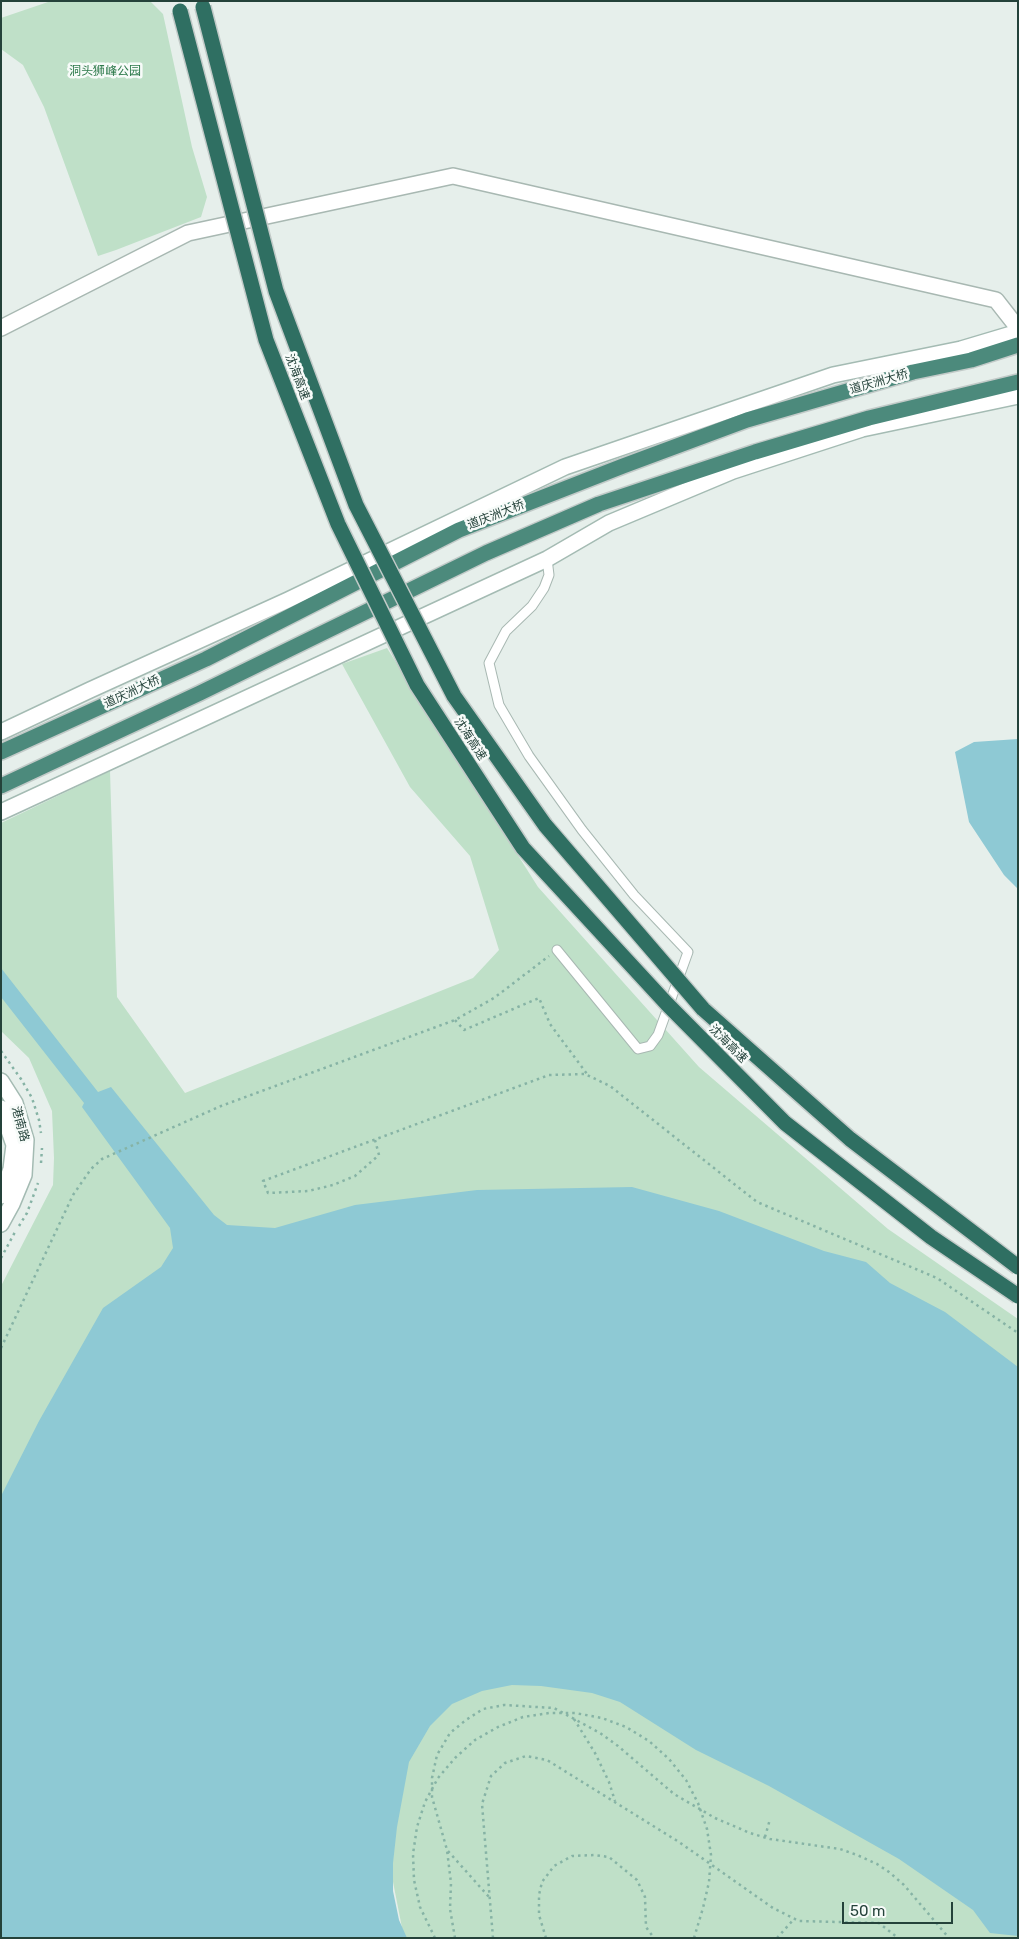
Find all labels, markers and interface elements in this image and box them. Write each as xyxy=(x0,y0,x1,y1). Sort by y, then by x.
park label: 洞头狮峰公园 xyxy=(69,65,141,79)
street label: 沈海高速 xyxy=(282,352,312,402)
street label: 道庆洲大桥 xyxy=(848,367,910,397)
street label: 道庆洲大桥 xyxy=(465,498,527,532)
street label: 道庆洲大桥 xyxy=(102,673,162,711)
street label: 沈海高速 xyxy=(451,715,489,763)
street label: 沈海高速 xyxy=(706,1022,750,1066)
street label: 港南路 xyxy=(8,1105,32,1143)
scale bar xyxy=(844,1892,955,1924)
text: 50 m xyxy=(850,1902,885,1920)

